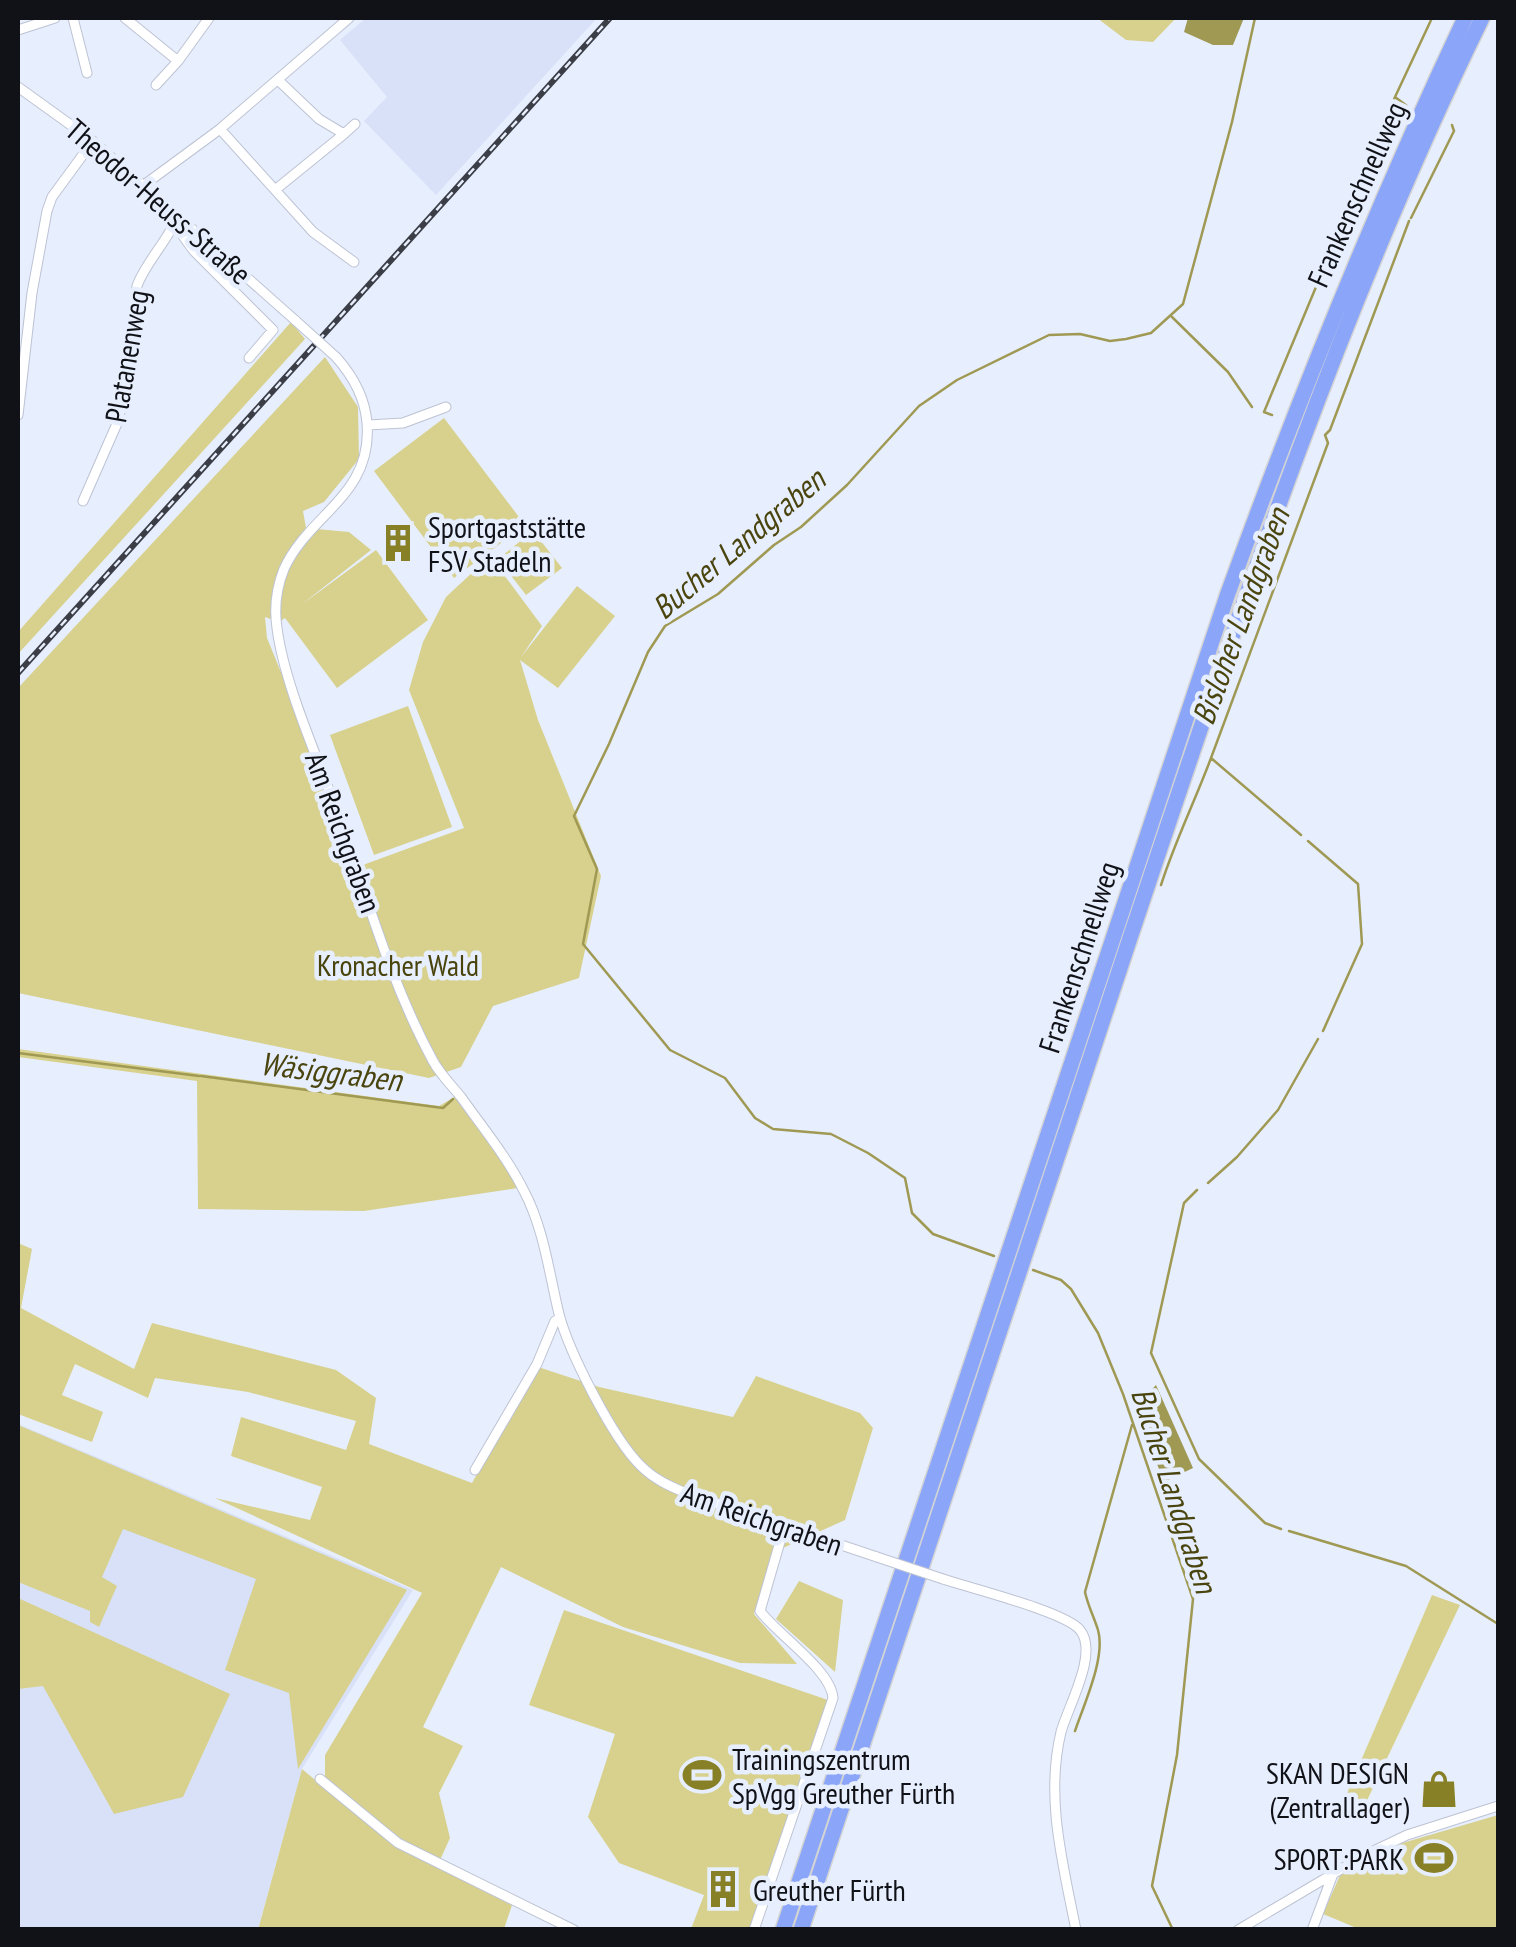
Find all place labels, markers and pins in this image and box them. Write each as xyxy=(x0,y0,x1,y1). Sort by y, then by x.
place label: Sportgaststätte FSV Stadeln xyxy=(428,507,586,580)
building icon: Sportgaststätte FSV Stadeln xyxy=(377,522,419,564)
place label: Trainingszentrum SpVgg Greuther Fürth xyxy=(732,1739,955,1812)
place label: SKAN DESIGN (Zentrallager) xyxy=(1266,1753,1409,1826)
sports icon: Trainingszentrum SpVgg Greuther Fürth xyxy=(681,1754,723,1796)
shop icon: SKAN DESIGN (Zentrallager) xyxy=(1418,1768,1460,1810)
sports icon: SPORT:PARK xyxy=(1413,1837,1455,1879)
place label: SPORT:PARK xyxy=(1274,1839,1404,1878)
building icon: Greuther Fürth xyxy=(702,1868,744,1910)
place label: Greuther Fürth xyxy=(753,1870,906,1909)

